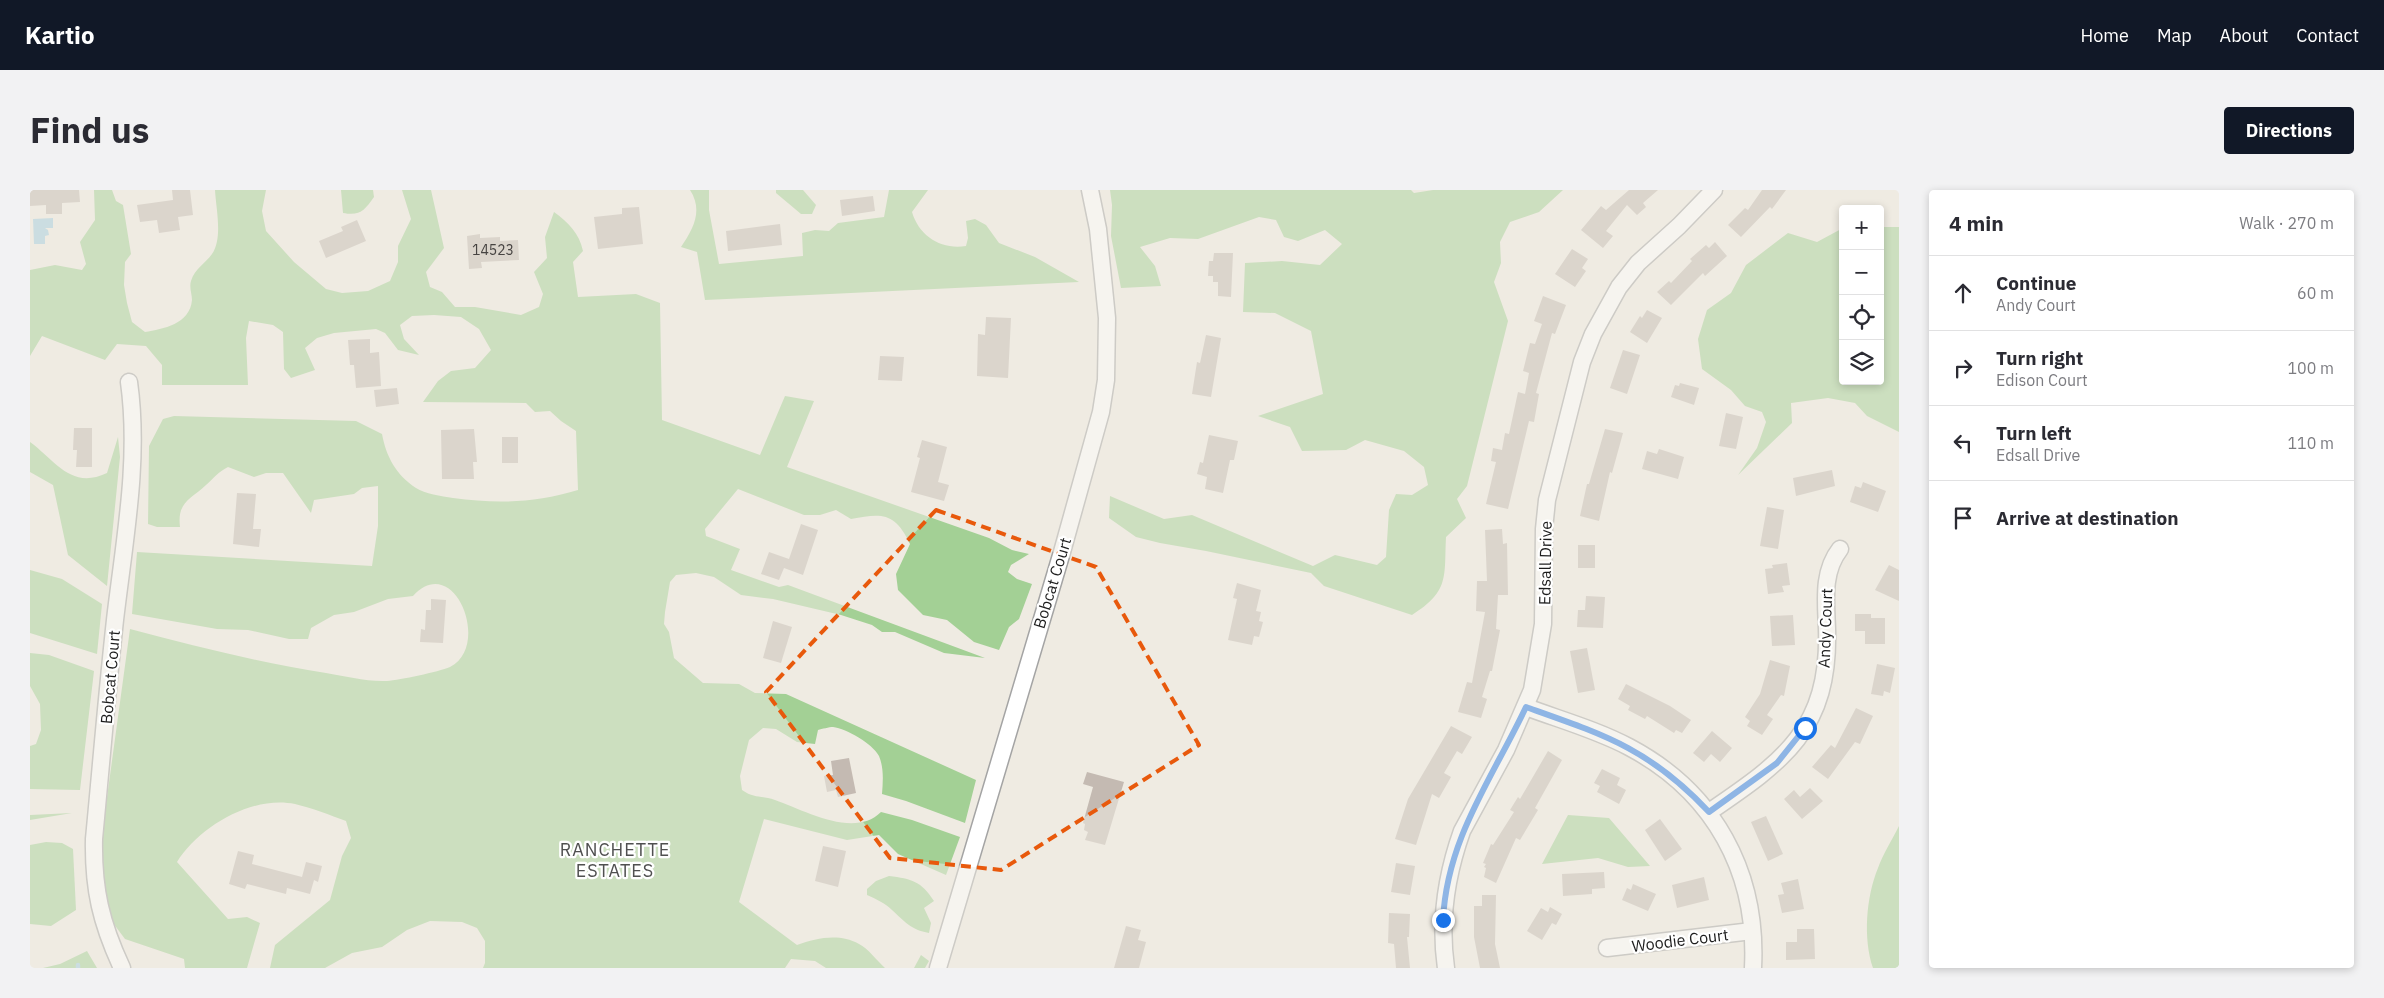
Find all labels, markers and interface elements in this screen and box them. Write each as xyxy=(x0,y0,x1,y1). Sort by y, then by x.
text: Kartio xyxy=(25,19,95,51)
text: Home xyxy=(2081,24,2129,47)
text: Map xyxy=(2157,24,2192,47)
text: About xyxy=(2220,24,2268,47)
text: Contact xyxy=(2296,24,2359,47)
text: Find us xyxy=(30,107,149,153)
button: Directions xyxy=(2224,107,2354,154)
map controls xyxy=(1839,205,1884,385)
button: + xyxy=(1839,205,1884,250)
text: 4 min xyxy=(1949,209,2004,237)
text: Walk · 270 m xyxy=(2239,213,2334,233)
house number: 14523 xyxy=(472,241,514,259)
button: − xyxy=(1839,250,1884,295)
text: Continue xyxy=(1996,271,2076,295)
icon: ahead xyxy=(1949,279,1977,307)
text: 60 m xyxy=(2297,283,2334,303)
button: locate xyxy=(1839,295,1884,340)
text: Andy Court xyxy=(1996,295,2076,315)
button: layers xyxy=(1839,340,1884,385)
text: Turn right xyxy=(1996,346,2083,370)
icon: right xyxy=(1949,354,1977,382)
text: 100 m xyxy=(2287,358,2334,378)
text: Edison Court xyxy=(1996,370,2088,390)
text: Turn left xyxy=(1996,421,2072,445)
icon: left xyxy=(1949,429,1977,457)
text: 110 m xyxy=(2287,433,2334,453)
text: Edsall Drive xyxy=(1996,445,2080,465)
icon: arrive xyxy=(1949,504,1977,532)
text: Arrive at destination xyxy=(1996,506,2179,530)
street label: Edsall Drive xyxy=(1534,520,1556,605)
street label: Bobcat Court xyxy=(1029,535,1075,631)
street label: Andy Court xyxy=(1814,588,1836,668)
street label: Bobcat Court xyxy=(96,629,124,725)
route start xyxy=(1794,717,1817,740)
district label: RANCHETTE ESTATES xyxy=(560,838,670,882)
route end xyxy=(1432,909,1455,932)
street label: Woodie Court xyxy=(1630,924,1730,956)

